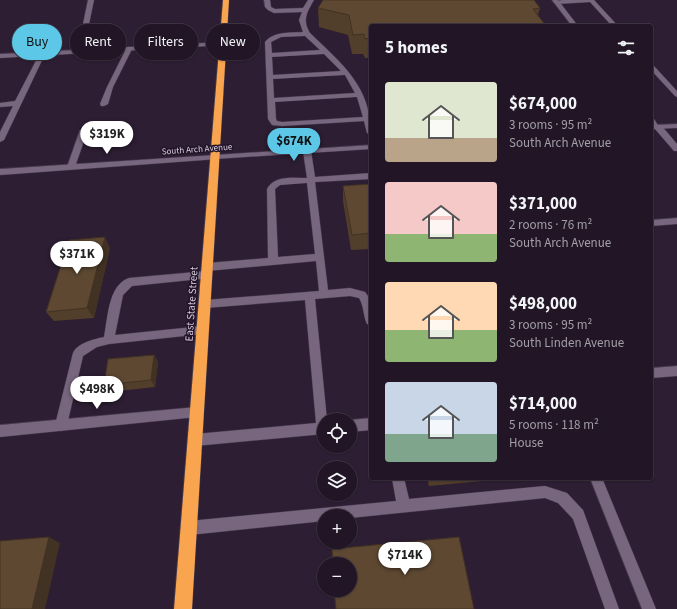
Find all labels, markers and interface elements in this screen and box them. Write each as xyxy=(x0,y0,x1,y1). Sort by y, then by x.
chip: Buy xyxy=(12,24,62,60)
chip: Rent xyxy=(70,24,126,60)
chip: Filters xyxy=(134,24,198,60)
chip: New xyxy=(206,24,260,60)
text: 5 homes xyxy=(385,36,447,60)
icon: filters xyxy=(615,37,637,59)
text: $674,000 xyxy=(509,92,577,116)
icon: home xyxy=(417,98,465,146)
text: 3 rooms · 95 m² xyxy=(509,116,592,134)
pin: $319K xyxy=(79,121,135,155)
text: $319K xyxy=(89,125,125,143)
pin: $674K xyxy=(266,128,322,162)
text: $674K xyxy=(276,132,312,150)
text: South Arch Avenue xyxy=(509,134,611,152)
street label: South Arch Avenue xyxy=(161,141,233,158)
text: $371,000 xyxy=(509,192,577,216)
icon: home xyxy=(417,198,465,246)
text: 2 rooms · 76 m² xyxy=(509,216,592,234)
text: South Arch Avenue xyxy=(509,234,611,252)
pin: $371K xyxy=(49,241,105,275)
text: $371K xyxy=(59,245,95,263)
street label: East State Street xyxy=(181,266,202,342)
text: $498,000 xyxy=(509,292,577,316)
icon: home xyxy=(417,298,465,346)
text: 3 rooms · 95 m² xyxy=(509,316,592,334)
text: South Linden Avenue xyxy=(509,334,624,352)
pin: $498K xyxy=(69,376,125,410)
text: $498K xyxy=(79,380,115,398)
text: $714,000 xyxy=(509,392,577,416)
icon: home xyxy=(417,398,465,446)
map controls xyxy=(317,413,357,597)
button: locate xyxy=(317,413,357,453)
text: 5 rooms · 118 m² xyxy=(509,416,599,434)
text: House xyxy=(509,434,544,452)
button: layers xyxy=(317,461,357,501)
button: + xyxy=(317,509,357,549)
pin: $714K xyxy=(377,542,433,576)
text: $714K xyxy=(387,546,423,564)
button: − xyxy=(317,557,357,597)

